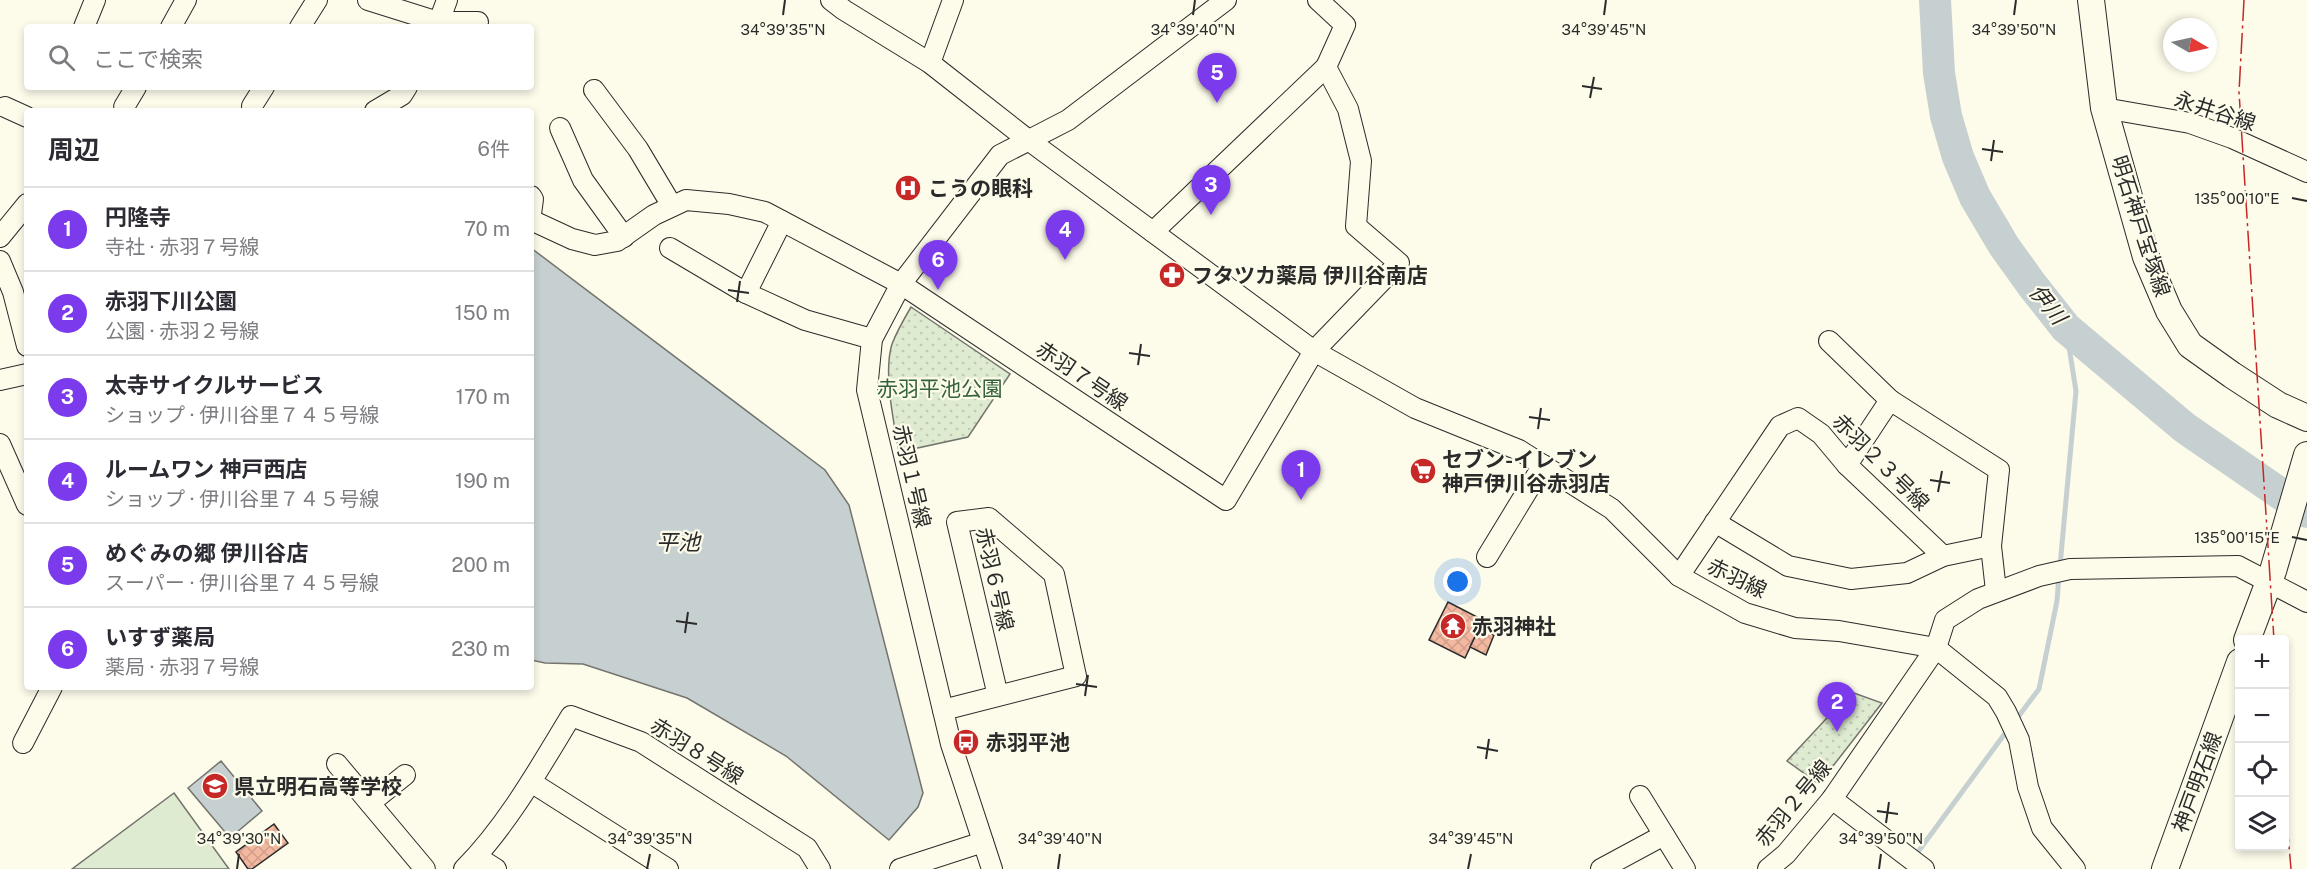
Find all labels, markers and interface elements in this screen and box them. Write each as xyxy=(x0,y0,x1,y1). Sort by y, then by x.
north arrow xyxy=(2163,18,2217,72)
text: 34°39'35"N xyxy=(741,21,826,38)
text: 34°39'40"N xyxy=(1151,21,1235,38)
text: 34°39'45"N xyxy=(1562,21,1646,38)
text: 34°39'50"N xyxy=(1972,21,2056,38)
search box xyxy=(24,24,534,90)
icon: search xyxy=(45,41,78,74)
text: ここで検索 xyxy=(93,46,203,72)
pin: 5 xyxy=(1198,54,1236,103)
street label: 永井谷線 xyxy=(2171,86,2259,136)
text: 周辺 xyxy=(48,134,100,165)
text: 6件 xyxy=(478,137,510,161)
street label: 明石神戸宝塚線 xyxy=(2106,152,2176,300)
pin: 3 xyxy=(1192,166,1230,215)
hospital icon: こうの眼科 xyxy=(893,173,923,203)
place label: こうの眼科 xyxy=(928,176,1033,201)
text: 135°00'10"E xyxy=(2194,190,2280,207)
text: 円隆寺 xyxy=(105,204,171,230)
pin: 4 xyxy=(1046,210,1084,260)
text: 1 xyxy=(63,217,72,241)
text: 70 m xyxy=(464,217,510,241)
text: 寺社 · 赤羽７号線 xyxy=(105,235,259,259)
pin: 6 xyxy=(918,240,958,290)
pharmacy icon: フタツカ薬局 伊川谷南店 xyxy=(1157,260,1187,290)
place label: フタツカ薬局 伊川谷南店 xyxy=(1192,263,1428,288)
water label: 伊川 xyxy=(2024,279,2073,331)
text: 赤羽下川公園 xyxy=(105,288,237,314)
text: 2 xyxy=(61,301,74,325)
text: 150 m xyxy=(455,301,510,325)
text: 公園 · 赤羽２号線 xyxy=(105,319,259,343)
street label: 赤羽７号線 xyxy=(1031,336,1133,416)
text: 太寺サイクルサービス xyxy=(105,372,324,398)
park label: 赤羽平池公園 xyxy=(877,376,1003,401)
text: 3 xyxy=(61,385,74,409)
text: 170 m xyxy=(456,385,510,409)
text: ショップ · 伊川谷里７４５号線 xyxy=(105,403,379,427)
street label: 赤羽２３号線 xyxy=(1828,409,1934,515)
street label: 赤羽１号線 xyxy=(888,422,936,530)
place label: セブン-イレブン 神戸伊川谷赤羽店 xyxy=(1442,447,1610,496)
pin: 1 xyxy=(1282,450,1320,500)
text: ルームワン 神戸西店 xyxy=(105,456,307,482)
supermarket icon: セブン-イレブン 神戸伊川谷赤羽店 xyxy=(1408,456,1438,486)
text: 4 xyxy=(61,469,74,493)
text: 190 m xyxy=(455,469,510,493)
text: ショップ · 伊川谷里７４５号線 xyxy=(105,487,379,511)
street label: 赤羽６号線 xyxy=(971,525,1019,633)
water label: 平池 xyxy=(656,529,702,555)
text: 135°00'15"E xyxy=(2194,529,2280,546)
text: めぐみの郷 伊川谷店 xyxy=(105,540,309,566)
text: 5 xyxy=(61,553,74,577)
text: 200 m xyxy=(452,553,510,577)
street label: 赤羽線 xyxy=(1703,553,1771,603)
your location xyxy=(1443,567,1472,596)
text: スーパー · 伊川谷里７４５号線 xyxy=(105,571,379,595)
temple icon: 赤羽神社 xyxy=(1438,611,1468,641)
place label: 赤羽神社 xyxy=(1472,614,1556,639)
text: いすず薬局 xyxy=(105,624,215,650)
map controls xyxy=(2235,635,2289,851)
button: + xyxy=(2235,635,2289,689)
text: 6 xyxy=(61,637,74,661)
text: 230 m xyxy=(451,637,510,661)
text: 薬局 · 赤羽７号線 xyxy=(105,655,259,679)
pin: 2 xyxy=(1818,682,1856,732)
button: − xyxy=(2235,689,2289,743)
street label: 赤羽８号線 xyxy=(646,713,748,789)
bus stop icon: 赤羽平池 xyxy=(951,727,981,757)
street label: 神戸明石線 xyxy=(2167,728,2227,836)
place label: 赤羽平池 xyxy=(986,730,1070,755)
button: locate xyxy=(2235,743,2289,797)
street label: 赤羽２号線 xyxy=(1750,755,1836,851)
school or university icon: 県立明石高等学校 xyxy=(200,771,230,801)
place label: 県立明石高等学校 xyxy=(234,774,402,799)
button: layers xyxy=(2235,797,2289,851)
text: 34°39'30"N xyxy=(197,830,281,847)
text: 34°39'35"N xyxy=(608,830,693,847)
text: 34°39'40"N xyxy=(1018,830,1102,847)
text: 34°39'45"N xyxy=(1429,830,1513,847)
text: 34°39'50"N xyxy=(1839,830,1923,847)

